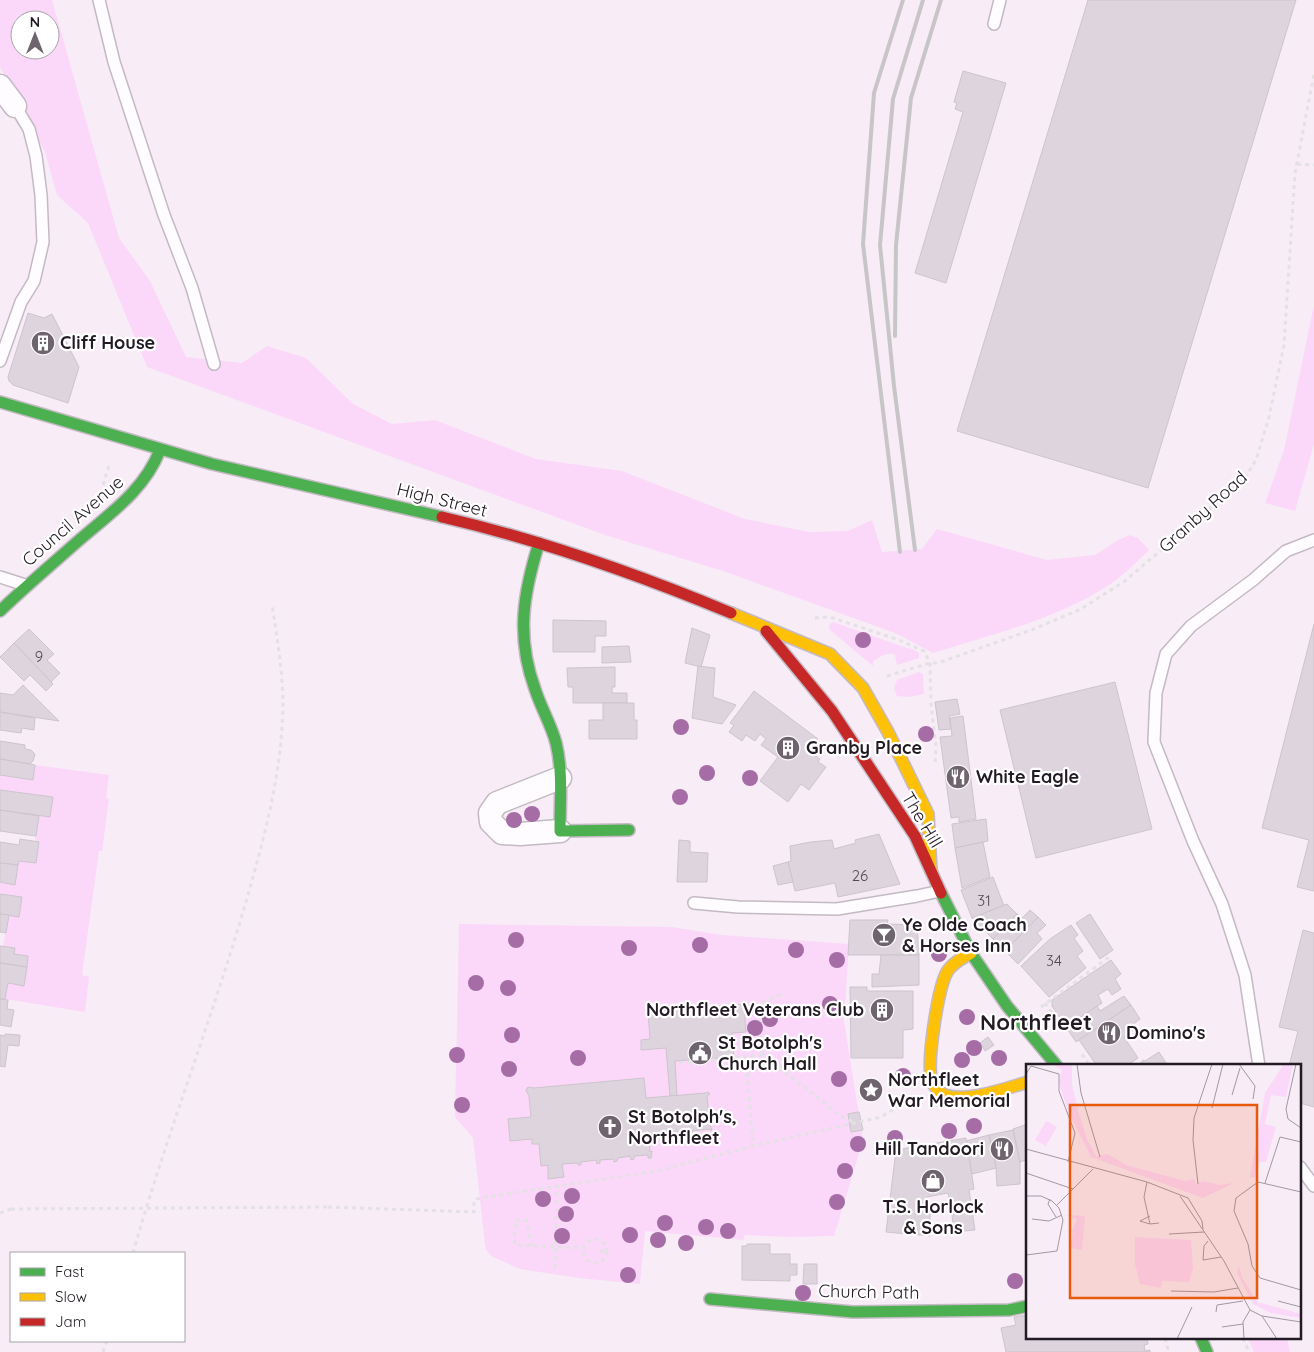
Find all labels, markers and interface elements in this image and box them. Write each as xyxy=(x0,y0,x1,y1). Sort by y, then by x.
north arrow xyxy=(10,10,60,60)
text: N xyxy=(30,13,40,31)
building icon: Cliff House xyxy=(30,330,56,356)
place label: Cliff House xyxy=(60,331,155,354)
street label: Granby Road xyxy=(1154,466,1252,557)
street label: Council Avenue xyxy=(17,470,128,571)
street label: High Street xyxy=(395,477,490,522)
house number: 9 xyxy=(35,647,43,666)
building icon: Granby Place xyxy=(775,735,801,761)
place label: Granby Place xyxy=(806,736,922,759)
restaurant icon: White Eagle xyxy=(945,764,971,790)
place label: White Eagle xyxy=(976,765,1079,788)
street label: The Hill xyxy=(897,788,948,852)
house number: 26 xyxy=(852,866,868,885)
house number: 31 xyxy=(977,891,991,910)
place label: Ye Olde Coach & Horses Inn xyxy=(902,913,1027,957)
bar icon: Ye Olde Coach & Horses Inn xyxy=(871,922,897,948)
house number: 34 xyxy=(1046,951,1062,970)
building icon: Northfleet Veterans Club xyxy=(869,997,895,1023)
place label: Northfleet Veterans Club xyxy=(646,998,864,1021)
district label: Northfleet xyxy=(980,1008,1092,1036)
restaurant icon: Domino's xyxy=(1096,1020,1122,1046)
place label: Domino's xyxy=(1126,1021,1206,1044)
place label: St Botolph's Church Hall xyxy=(718,1031,822,1075)
public building icon: St Botolph's Church Hall xyxy=(687,1040,713,1066)
inset map xyxy=(1026,1064,1302,1340)
place label: Northfleet War Memorial xyxy=(888,1068,1010,1112)
place icon: Northfleet War Memorial xyxy=(858,1077,884,1103)
place label: St Botolph's, Northfleet xyxy=(628,1105,737,1149)
church icon: St Botolph's, Northfleet xyxy=(597,1114,623,1140)
restaurant icon: Hill Tandoori xyxy=(989,1136,1015,1162)
place label: Hill Tandoori xyxy=(875,1137,984,1160)
shop icon: T.S. Horlock & Sons xyxy=(920,1168,946,1194)
place label: T.S. Horlock & Sons xyxy=(882,1195,984,1239)
legend xyxy=(10,1252,185,1342)
text: Fast xyxy=(55,1262,84,1281)
street label: Church Path xyxy=(818,1279,920,1304)
text: Slow xyxy=(55,1287,87,1306)
text: Jam xyxy=(55,1312,86,1331)

